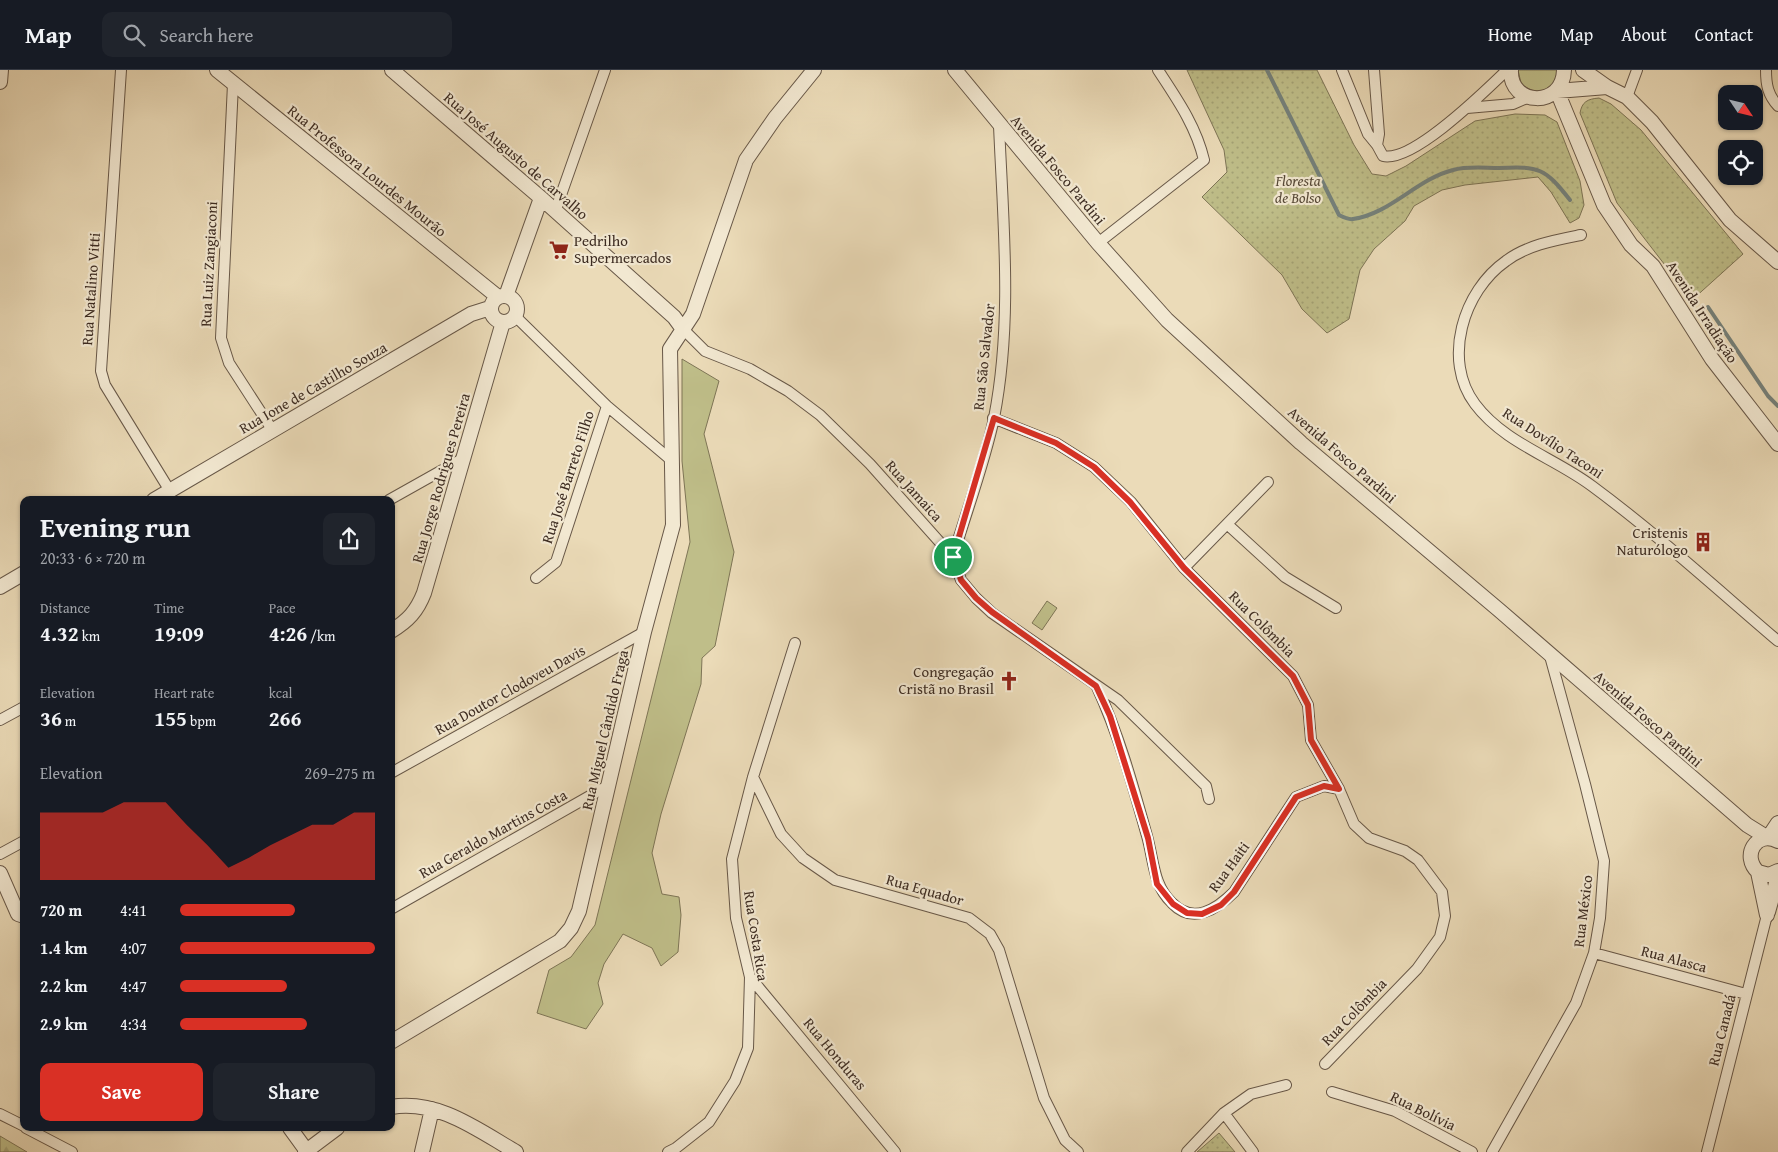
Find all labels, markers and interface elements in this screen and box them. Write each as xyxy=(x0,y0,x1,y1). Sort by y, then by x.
search box xyxy=(102,12,452,57)
text: Map xyxy=(25,17,72,52)
icon: search xyxy=(120,21,148,49)
text: Search here xyxy=(160,21,253,49)
text: Home xyxy=(1488,21,1532,48)
text: Map xyxy=(1560,21,1593,48)
text: About xyxy=(1621,21,1667,48)
text: Contact xyxy=(1695,21,1753,48)
north arrow xyxy=(1718,85,1762,130)
map controls xyxy=(1718,85,1763,185)
street label: Rua José Augusto de Carvalho xyxy=(440,87,593,225)
street label: Rua Professora Lourdes Mourão xyxy=(283,100,452,242)
street label: Avenida Fosco Pardini xyxy=(1006,110,1111,229)
button: locate xyxy=(1718,140,1763,185)
park label: Floresta de Bolso xyxy=(1274,170,1321,208)
street label: Rua Luiz Zangiaconi xyxy=(195,201,222,327)
place label: Pedrilho Supermercados xyxy=(574,230,671,268)
street label: Rua Natalino Vitti xyxy=(76,232,105,346)
supermarket icon: Pedrilho Supermercados xyxy=(548,239,570,261)
street label: Avenida Irradiação xyxy=(1661,256,1744,367)
street label: Rua São Salvador xyxy=(967,303,1000,411)
street label: Rua Ione de Castilho Souza xyxy=(235,337,391,439)
street label: Rua Jorge Rodrigues Pereira xyxy=(406,391,475,565)
street label: Avenida Fosco Pardini xyxy=(1284,402,1401,508)
street label: Rua Dovílio Taconi xyxy=(1499,402,1608,483)
street label: Rua José Barreto Filho xyxy=(536,407,599,546)
street label: Rua Jamaica xyxy=(881,455,948,526)
text: Evening run xyxy=(40,506,191,547)
button: share xyxy=(323,513,375,565)
place label: Cristenis Naturólogo xyxy=(1617,522,1688,560)
building icon: Cristenis Naturólogo xyxy=(1692,531,1714,553)
pin xyxy=(932,536,974,578)
icon: arrive xyxy=(939,543,967,571)
text: 20:33 · 6 × 720 m xyxy=(40,546,145,570)
street label: Rua Colômbia xyxy=(1224,586,1300,662)
text: Distance xyxy=(40,598,90,618)
text: Time xyxy=(154,598,184,618)
text: Pace xyxy=(269,598,296,618)
text: 4.32 xyxy=(40,618,79,649)
text: 19:09 xyxy=(154,618,204,649)
text: 4:26 xyxy=(269,618,307,649)
text: km xyxy=(79,626,100,646)
text: /km xyxy=(307,626,335,646)
street label: Rua Doutor Clodoveu Davis xyxy=(431,639,589,740)
street label: Rua Miguel Cândido Fraga xyxy=(576,648,633,812)
place label: Congregação Cristã no Brasil xyxy=(898,661,994,699)
street label: Avenida Fosco Pardini xyxy=(1590,666,1707,772)
church icon: Congregação Cristã no Brasil xyxy=(998,670,1020,692)
text: Elevation xyxy=(40,683,95,703)
text: Heart rate xyxy=(154,683,214,703)
text: kcal xyxy=(269,683,293,703)
text: 36 xyxy=(40,703,62,734)
text: 155 xyxy=(154,703,187,734)
text: 266 xyxy=(269,703,301,734)
text: m xyxy=(62,711,76,731)
text: bpm xyxy=(187,711,216,731)
text: Elevation xyxy=(40,761,103,785)
text: 269–275 m xyxy=(305,761,375,785)
street label: Rua Geraldo Martins Costa xyxy=(415,784,571,883)
street label: Rua Haiti xyxy=(1203,837,1254,896)
street label: Rua Equador xyxy=(884,868,966,911)
street label: Rua México xyxy=(1568,873,1597,948)
street label: Rua Costa Rica xyxy=(739,889,774,983)
text: 720 m xyxy=(40,898,82,922)
text: 4:41 xyxy=(120,898,147,922)
text: 1.4 km xyxy=(40,936,87,960)
text: 4:07 xyxy=(120,936,147,960)
street label: Rua Alasca xyxy=(1639,940,1709,977)
street label: Rua Colômbia xyxy=(1316,973,1391,1050)
text: 2.2 km xyxy=(40,974,87,998)
text: 4:47 xyxy=(120,974,147,998)
street label: Rua Canadá xyxy=(1702,992,1741,1068)
text: 2.9 km xyxy=(40,1012,87,1036)
text: 4:34 xyxy=(120,1012,147,1036)
street label: Rua Honduras xyxy=(799,1013,872,1094)
button: Save xyxy=(40,1063,203,1121)
button: Share xyxy=(213,1063,375,1121)
street label: Rua Bolívia xyxy=(1387,1086,1460,1135)

